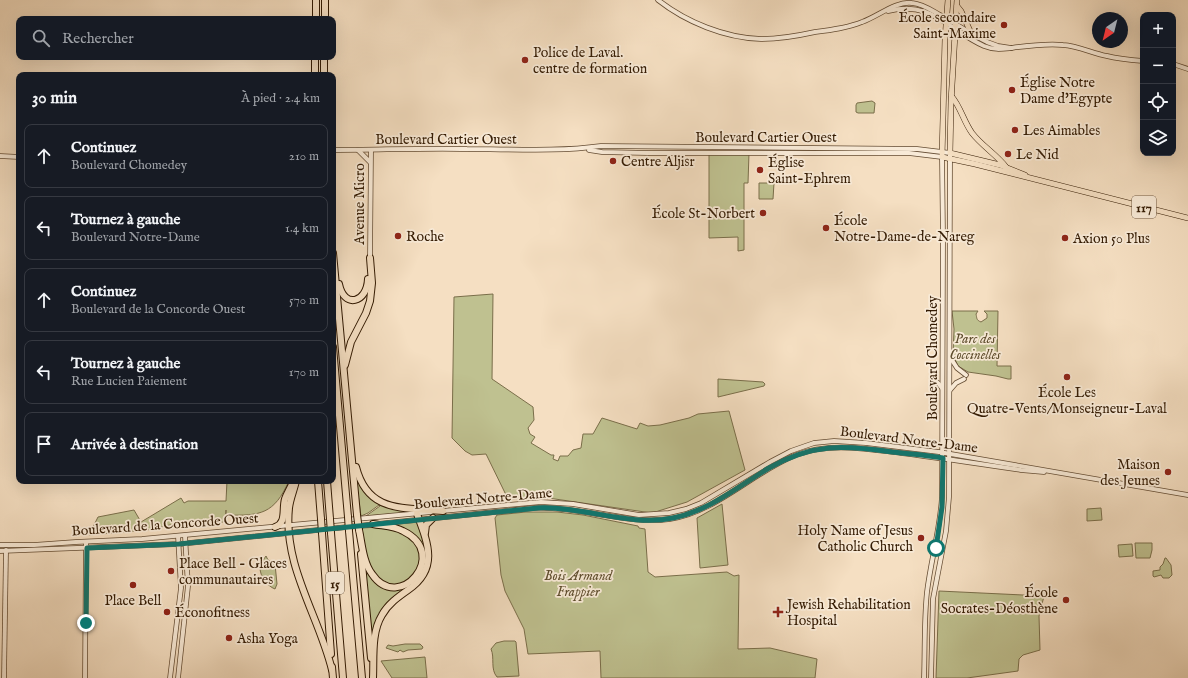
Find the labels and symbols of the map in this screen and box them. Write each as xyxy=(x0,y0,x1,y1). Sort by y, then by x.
place label: École secondaire Saint-Maxime xyxy=(898,8,997,43)
north arrow xyxy=(1092,12,1128,48)
marker: École secondaire Saint-Maxime xyxy=(999,20,1009,30)
place label: Police de Laval. centre de formation xyxy=(533,44,648,78)
marker: Police de Laval. centre de formation xyxy=(520,55,530,65)
place label: Église Notre Dame d'Egypte xyxy=(1020,73,1113,108)
marker: Église Notre Dame d'Egypte xyxy=(1007,85,1017,95)
place label: Les Aimables xyxy=(1023,122,1100,140)
marker: Les Aimables xyxy=(1010,125,1020,135)
street label: Boulevard Cartier Ouest xyxy=(695,129,837,147)
street label: Boulevard Cartier Ouest xyxy=(375,131,517,149)
place label: Le Nid xyxy=(1016,146,1059,164)
marker: Le Nid xyxy=(1003,149,1013,159)
place label: Centre Aljisr xyxy=(621,153,695,171)
place label: Église Saint-Ephrem xyxy=(768,153,851,188)
marker: Centre Aljisr xyxy=(608,156,618,166)
street label: Avenue Micro xyxy=(351,163,369,246)
marker: Église Saint-Ephrem xyxy=(755,165,765,175)
road number: 117 xyxy=(1132,196,1156,218)
place label: École St-Norbert xyxy=(652,204,755,223)
marker: École St-Norbert xyxy=(758,208,768,218)
place label: École Notre-Dame-de-Nareg xyxy=(834,211,975,246)
marker: École Notre-Dame-de-Nareg xyxy=(821,223,831,233)
place label: Roche xyxy=(406,228,445,246)
place label: Axion 50 Plus xyxy=(1072,230,1150,248)
marker: Roche xyxy=(393,231,403,241)
marker: Axion 50 Plus xyxy=(1060,233,1070,243)
street label: Boulevard Chomedey xyxy=(924,295,942,421)
park label: Parc des Coccinelles xyxy=(950,330,1001,364)
marker: École Les Quatre-Vents/Monseigneur-Laval xyxy=(1062,372,1072,382)
place label: École Les Quatre-Vents/Monseigneur-Laval xyxy=(967,383,1167,418)
street label: Boulevard Notre-Dame xyxy=(839,423,979,457)
place label: Maison des Jeunes xyxy=(1100,456,1161,490)
marker: Maison des Jeunes xyxy=(1163,467,1173,477)
street label: Boulevard Notre-Dame xyxy=(413,484,554,514)
street label: Boulevard de la Concorde Ouest xyxy=(71,509,259,541)
place label: Holy Name of Jesus Catholic Church xyxy=(798,522,914,556)
marker: Holy Name of Jesus Catholic Church xyxy=(916,533,926,543)
route start xyxy=(927,539,945,557)
place label: Place Bell - Glaces communautaires xyxy=(179,555,287,589)
marker: Place Bell - Glaces communautaires xyxy=(166,566,176,576)
park label: Bois Armand Frappier xyxy=(544,567,614,601)
road number: 15 xyxy=(326,572,344,594)
marker: Place Bell xyxy=(128,580,138,590)
place label: École Socrates-Déosthène xyxy=(941,583,1059,618)
place label: Place Bell xyxy=(105,592,162,610)
marker: École Socrates-Déosthène xyxy=(1061,595,1071,605)
place label: Jewish Rehabilitation Hospital xyxy=(785,596,911,630)
place label: Éconofitness xyxy=(175,603,250,622)
marker: Jewish Rehabilitation Hospital xyxy=(772,606,784,618)
marker: Éconofitness xyxy=(162,607,172,617)
route end xyxy=(77,614,95,632)
place label: Asha Yoga xyxy=(236,630,299,648)
marker: Asha Yoga xyxy=(224,633,234,643)

